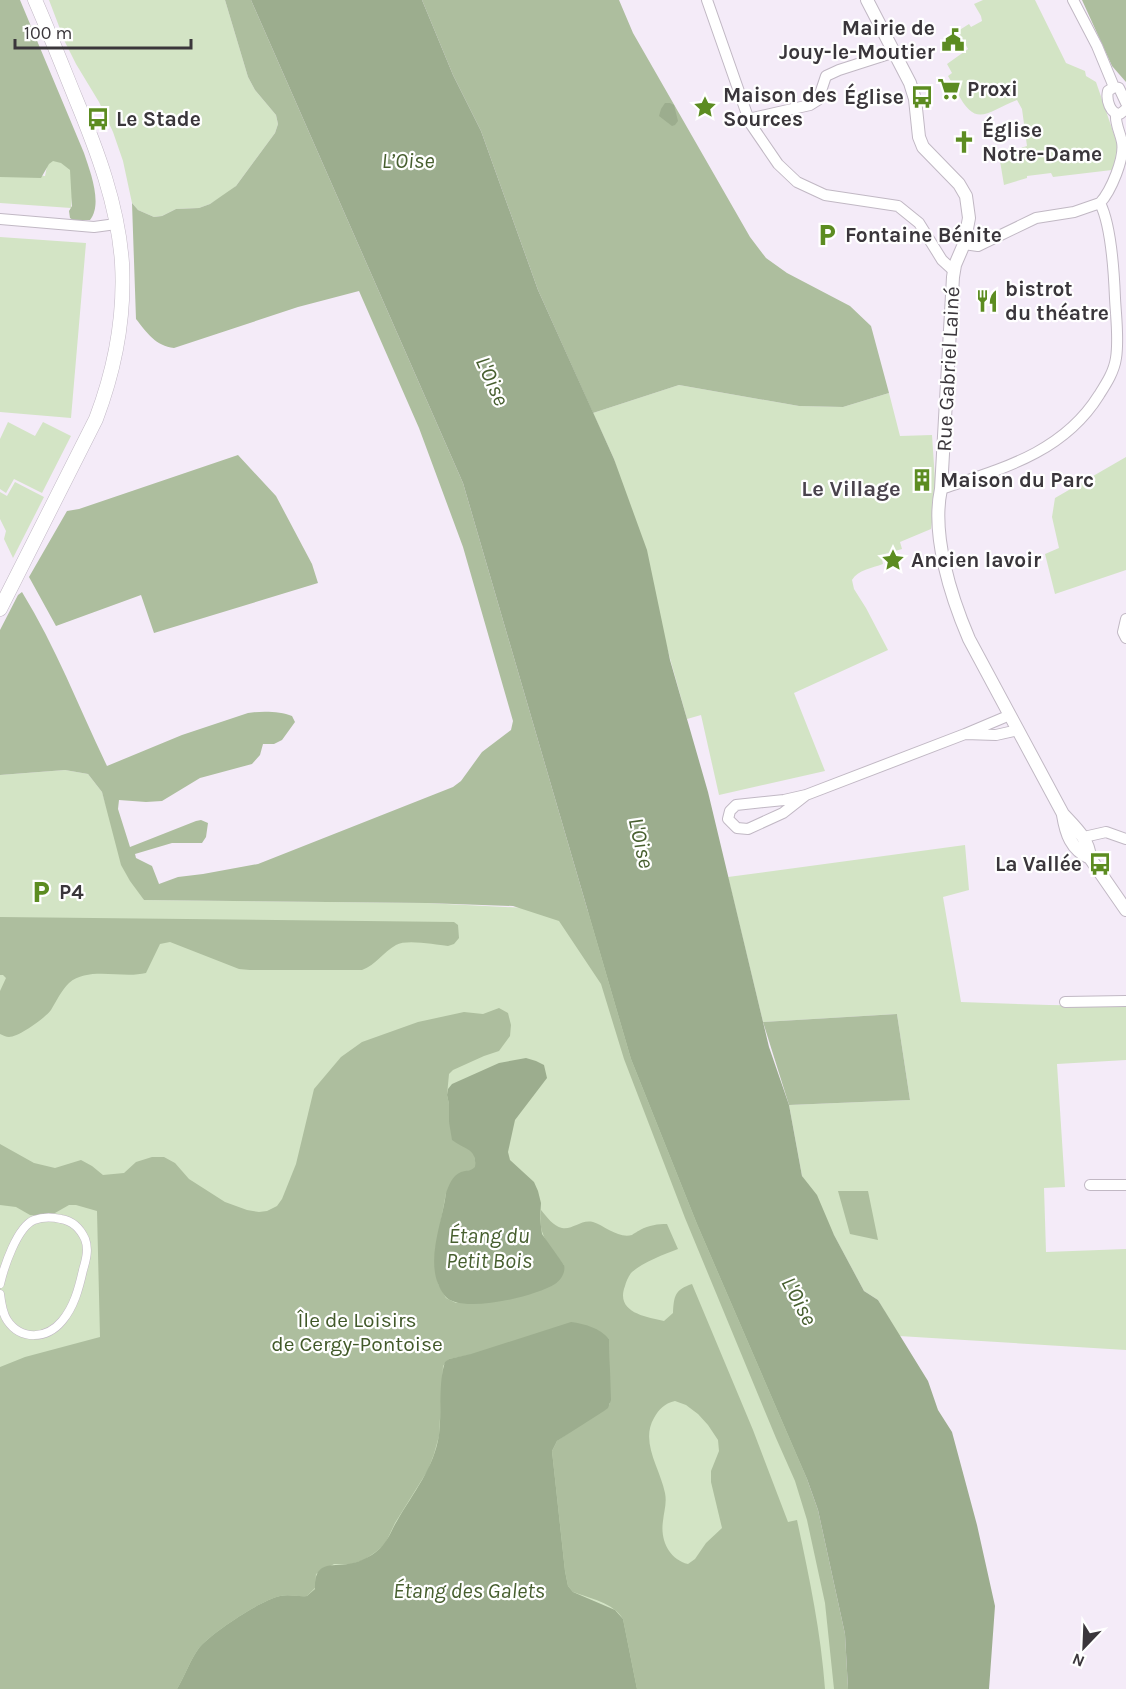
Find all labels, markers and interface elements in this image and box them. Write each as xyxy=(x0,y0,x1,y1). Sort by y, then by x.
scale bar xyxy=(15,12,190,50)
place label: Mairie de Jouy-le-Moutier xyxy=(779,16,936,64)
text: 100 m xyxy=(24,22,72,44)
public building icon: Mairie de Jouy-le-Moutier xyxy=(940,27,966,53)
supermarket icon: Proxi xyxy=(936,76,962,102)
place label: Proxi xyxy=(967,77,1018,101)
place label: Maison des Sources xyxy=(723,83,837,131)
place label: Église xyxy=(844,83,904,109)
bus stop icon: Église xyxy=(909,84,935,110)
place icon: Maison des Sources xyxy=(692,94,718,120)
bus stop icon: Le Stade xyxy=(85,106,111,132)
place label: Le Stade xyxy=(116,107,201,131)
place label: Église Notre-Dame xyxy=(982,116,1102,166)
church icon: Église Notre-Dame xyxy=(951,129,977,155)
water label: L’Oise xyxy=(382,148,434,174)
parking icon: Fontaine Bénite xyxy=(814,222,840,248)
place label: Fontaine Bénite xyxy=(845,223,1002,247)
place label: bistrot du théatre xyxy=(1005,277,1109,325)
street label: Rue Gabriel Lainé xyxy=(932,286,964,452)
restaurant icon: bistrot du théatre xyxy=(974,288,1000,314)
water label: L'Oise xyxy=(470,352,514,410)
building icon: Maison du Parc xyxy=(909,467,935,493)
place label: Maison du Parc xyxy=(940,468,1094,492)
district label: Le Village xyxy=(801,476,901,502)
place icon: Ancien lavoir xyxy=(880,547,906,573)
place label: Ancien lavoir xyxy=(911,548,1042,572)
water label: L'Oise xyxy=(623,815,659,871)
bus stop icon: La Vallée xyxy=(1087,851,1113,877)
place label: La Vallée xyxy=(995,852,1082,876)
parking icon: P4 xyxy=(28,879,54,905)
place label: P4 xyxy=(59,880,84,904)
water label: Étang du Petit Bois xyxy=(446,1223,532,1274)
water label: L'Oise xyxy=(775,1272,823,1330)
park label: Île de Loisirs de Cergy-Pontoise xyxy=(271,1308,443,1356)
water label: Étang des Galets xyxy=(393,1578,545,1604)
north arrow xyxy=(1054,1617,1114,1677)
text: N xyxy=(1069,1649,1087,1671)

